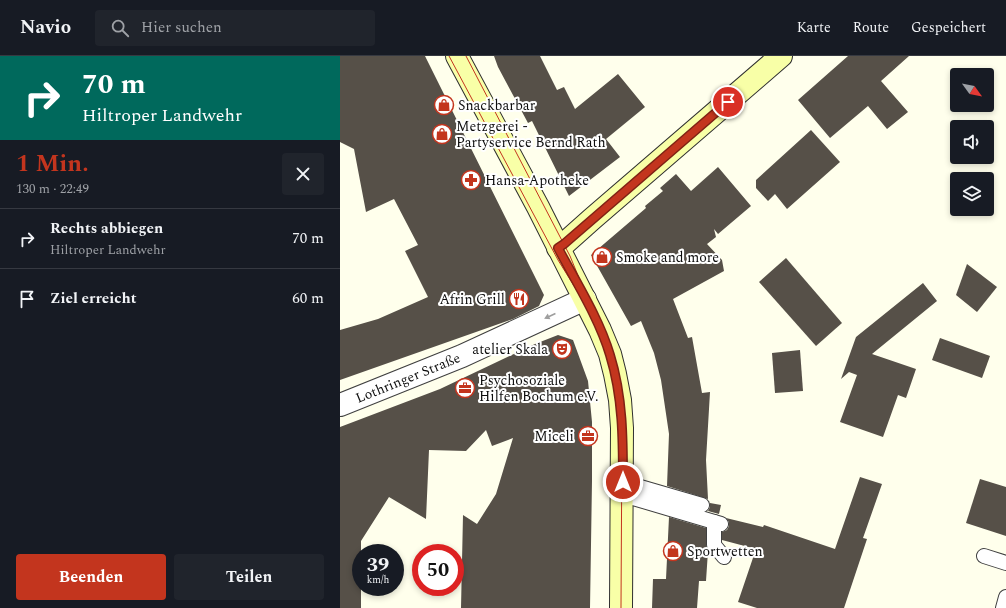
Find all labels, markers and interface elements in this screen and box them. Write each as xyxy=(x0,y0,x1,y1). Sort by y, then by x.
search box xyxy=(95,10,375,46)
text: Navio xyxy=(20,13,71,42)
text: Hier suchen xyxy=(141,16,222,39)
icon: search xyxy=(109,17,131,39)
text: Karte xyxy=(797,17,831,38)
text: Route xyxy=(853,17,889,38)
text: Gespeichert xyxy=(911,17,986,38)
text: 70 m xyxy=(82,63,146,106)
north arrow xyxy=(950,68,994,112)
map controls xyxy=(950,68,994,216)
icon: right xyxy=(16,72,68,124)
pin xyxy=(711,85,745,119)
icon: arrive xyxy=(717,91,739,113)
shop icon: Snackbarbar xyxy=(433,94,455,116)
place label: Snackbarbar xyxy=(458,95,536,116)
text: Hiltroper Landwehr xyxy=(82,102,242,129)
place label: Metzgerei - Partyservice Bernd Rath xyxy=(456,116,606,153)
button: sound xyxy=(950,120,994,164)
shop icon: Metzgerei - Partyservice Bernd Rath xyxy=(431,123,453,145)
text: 1 Min. xyxy=(16,146,89,182)
button: close xyxy=(282,153,324,195)
pharmacy icon: Hansa-Apotheke xyxy=(460,169,482,191)
place label: Hansa-Apotheke xyxy=(485,170,589,191)
button: layers xyxy=(950,172,994,216)
text: 130 m · 22:49 xyxy=(16,179,89,199)
text: Rechts abbiegen xyxy=(50,217,163,240)
text: 70 m xyxy=(292,227,324,250)
icon: right xyxy=(16,228,38,250)
text: Hiltroper Landwehr xyxy=(50,240,166,260)
shop icon: Smoke and more xyxy=(591,246,613,268)
place label: Smoke and more xyxy=(616,247,719,268)
text: Ziel erreicht xyxy=(50,287,136,310)
text: 60 m xyxy=(292,287,324,310)
icon: arrive xyxy=(16,288,38,310)
restaurant icon: Afrin Grill xyxy=(508,288,530,310)
place label: Afrin Grill xyxy=(439,289,505,310)
one-way arrow xyxy=(544,313,555,319)
theatre icon: atelier Skala xyxy=(551,338,573,360)
place label: atelier Skala xyxy=(472,339,548,360)
street label: Lothringer Straße xyxy=(352,347,464,409)
place label: Psychosoziale Hilfen Bochum e.V. xyxy=(479,370,598,407)
office icon: Psychosoziale Hilfen Bochum e.V. xyxy=(454,377,476,399)
office icon: Miceli xyxy=(577,425,599,447)
place label: Miceli xyxy=(534,426,574,447)
position arrow xyxy=(602,461,644,503)
shop icon: Sportwetten xyxy=(662,540,684,562)
place label: Sportwetten xyxy=(687,541,763,562)
speed limit sign: 50 xyxy=(412,544,464,596)
text: 39 xyxy=(367,550,389,580)
button: Beenden xyxy=(16,554,166,600)
button: Teilen xyxy=(174,554,324,600)
text: km/h xyxy=(367,572,389,588)

